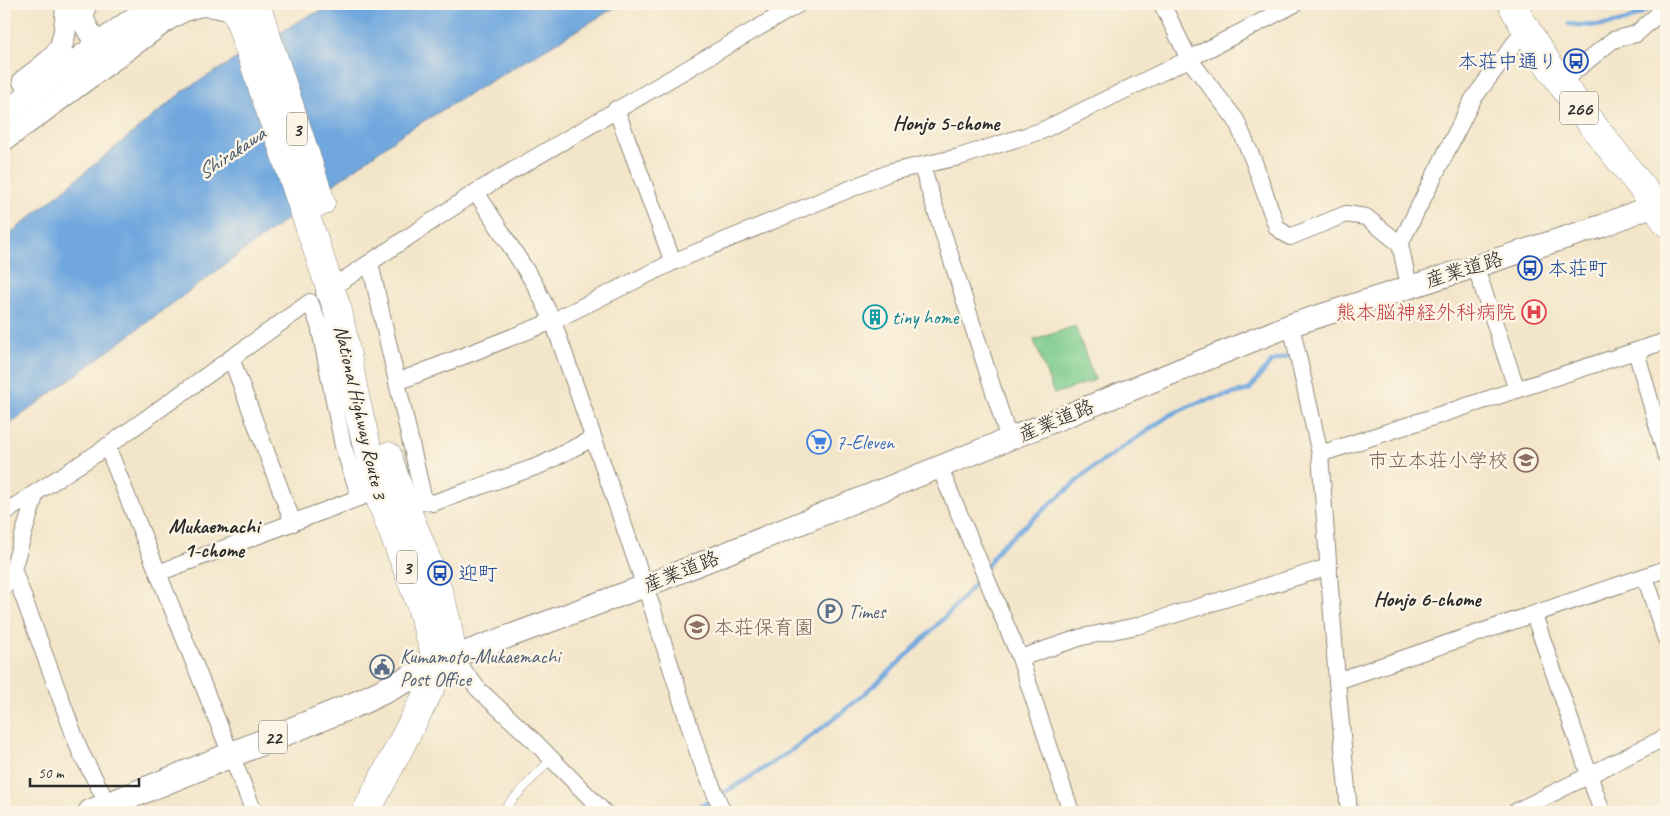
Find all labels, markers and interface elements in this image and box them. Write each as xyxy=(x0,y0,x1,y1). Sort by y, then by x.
bus stop icon: 本荘中通り xyxy=(1563,48,1589,74)
place label: 本荘中通り xyxy=(1458,49,1558,74)
road number: 266 xyxy=(1560,92,1598,125)
district label: Honjo 5-chome xyxy=(893,110,1001,136)
road number: 3 xyxy=(287,112,307,146)
water label: Shirakawa xyxy=(192,120,272,185)
street label: 産業道路 xyxy=(1422,246,1506,293)
bus stop icon: 本荘町 xyxy=(1517,255,1543,281)
place label: 本荘町 xyxy=(1548,256,1608,281)
hospital icon: 熊本脳神経外科病院 xyxy=(1521,299,1547,325)
place label: 熊本脳神経外科病院 xyxy=(1336,300,1516,325)
building icon: tiny home xyxy=(862,304,888,330)
place label: tiny home xyxy=(892,305,960,330)
street label: National Highway Route 3 xyxy=(328,323,393,503)
street label: 産業道路 xyxy=(1014,393,1098,448)
supermarket icon: 7-Eleven xyxy=(806,429,832,455)
place label: 7-Eleven xyxy=(836,430,895,455)
school or university icon: 市立本荘小学校 xyxy=(1513,447,1539,473)
place label: 市立本荘小学校 xyxy=(1368,448,1508,473)
district label: Mukaemachi 1-chome xyxy=(169,513,262,563)
street label: 産業道路 xyxy=(639,545,723,598)
road number: 3 xyxy=(397,550,417,584)
bus stop icon: 迎町 xyxy=(427,560,453,586)
place label: 迎町 xyxy=(458,561,498,586)
district label: Honjo 6-chome xyxy=(1373,586,1483,612)
parking icon: Times xyxy=(817,598,843,624)
place label: Times xyxy=(848,599,888,624)
school or university icon: 本荘保育園 xyxy=(684,614,710,640)
place label: 本荘保育園 xyxy=(714,615,814,640)
place label: Kumamoto-Mukaemachi Post Office xyxy=(400,644,562,692)
public building icon: Kumamoto-Mukaemachi Post Office xyxy=(369,654,395,680)
road number: 22 xyxy=(259,720,287,754)
scale bar xyxy=(30,756,139,788)
text: 50 m xyxy=(38,764,65,783)

